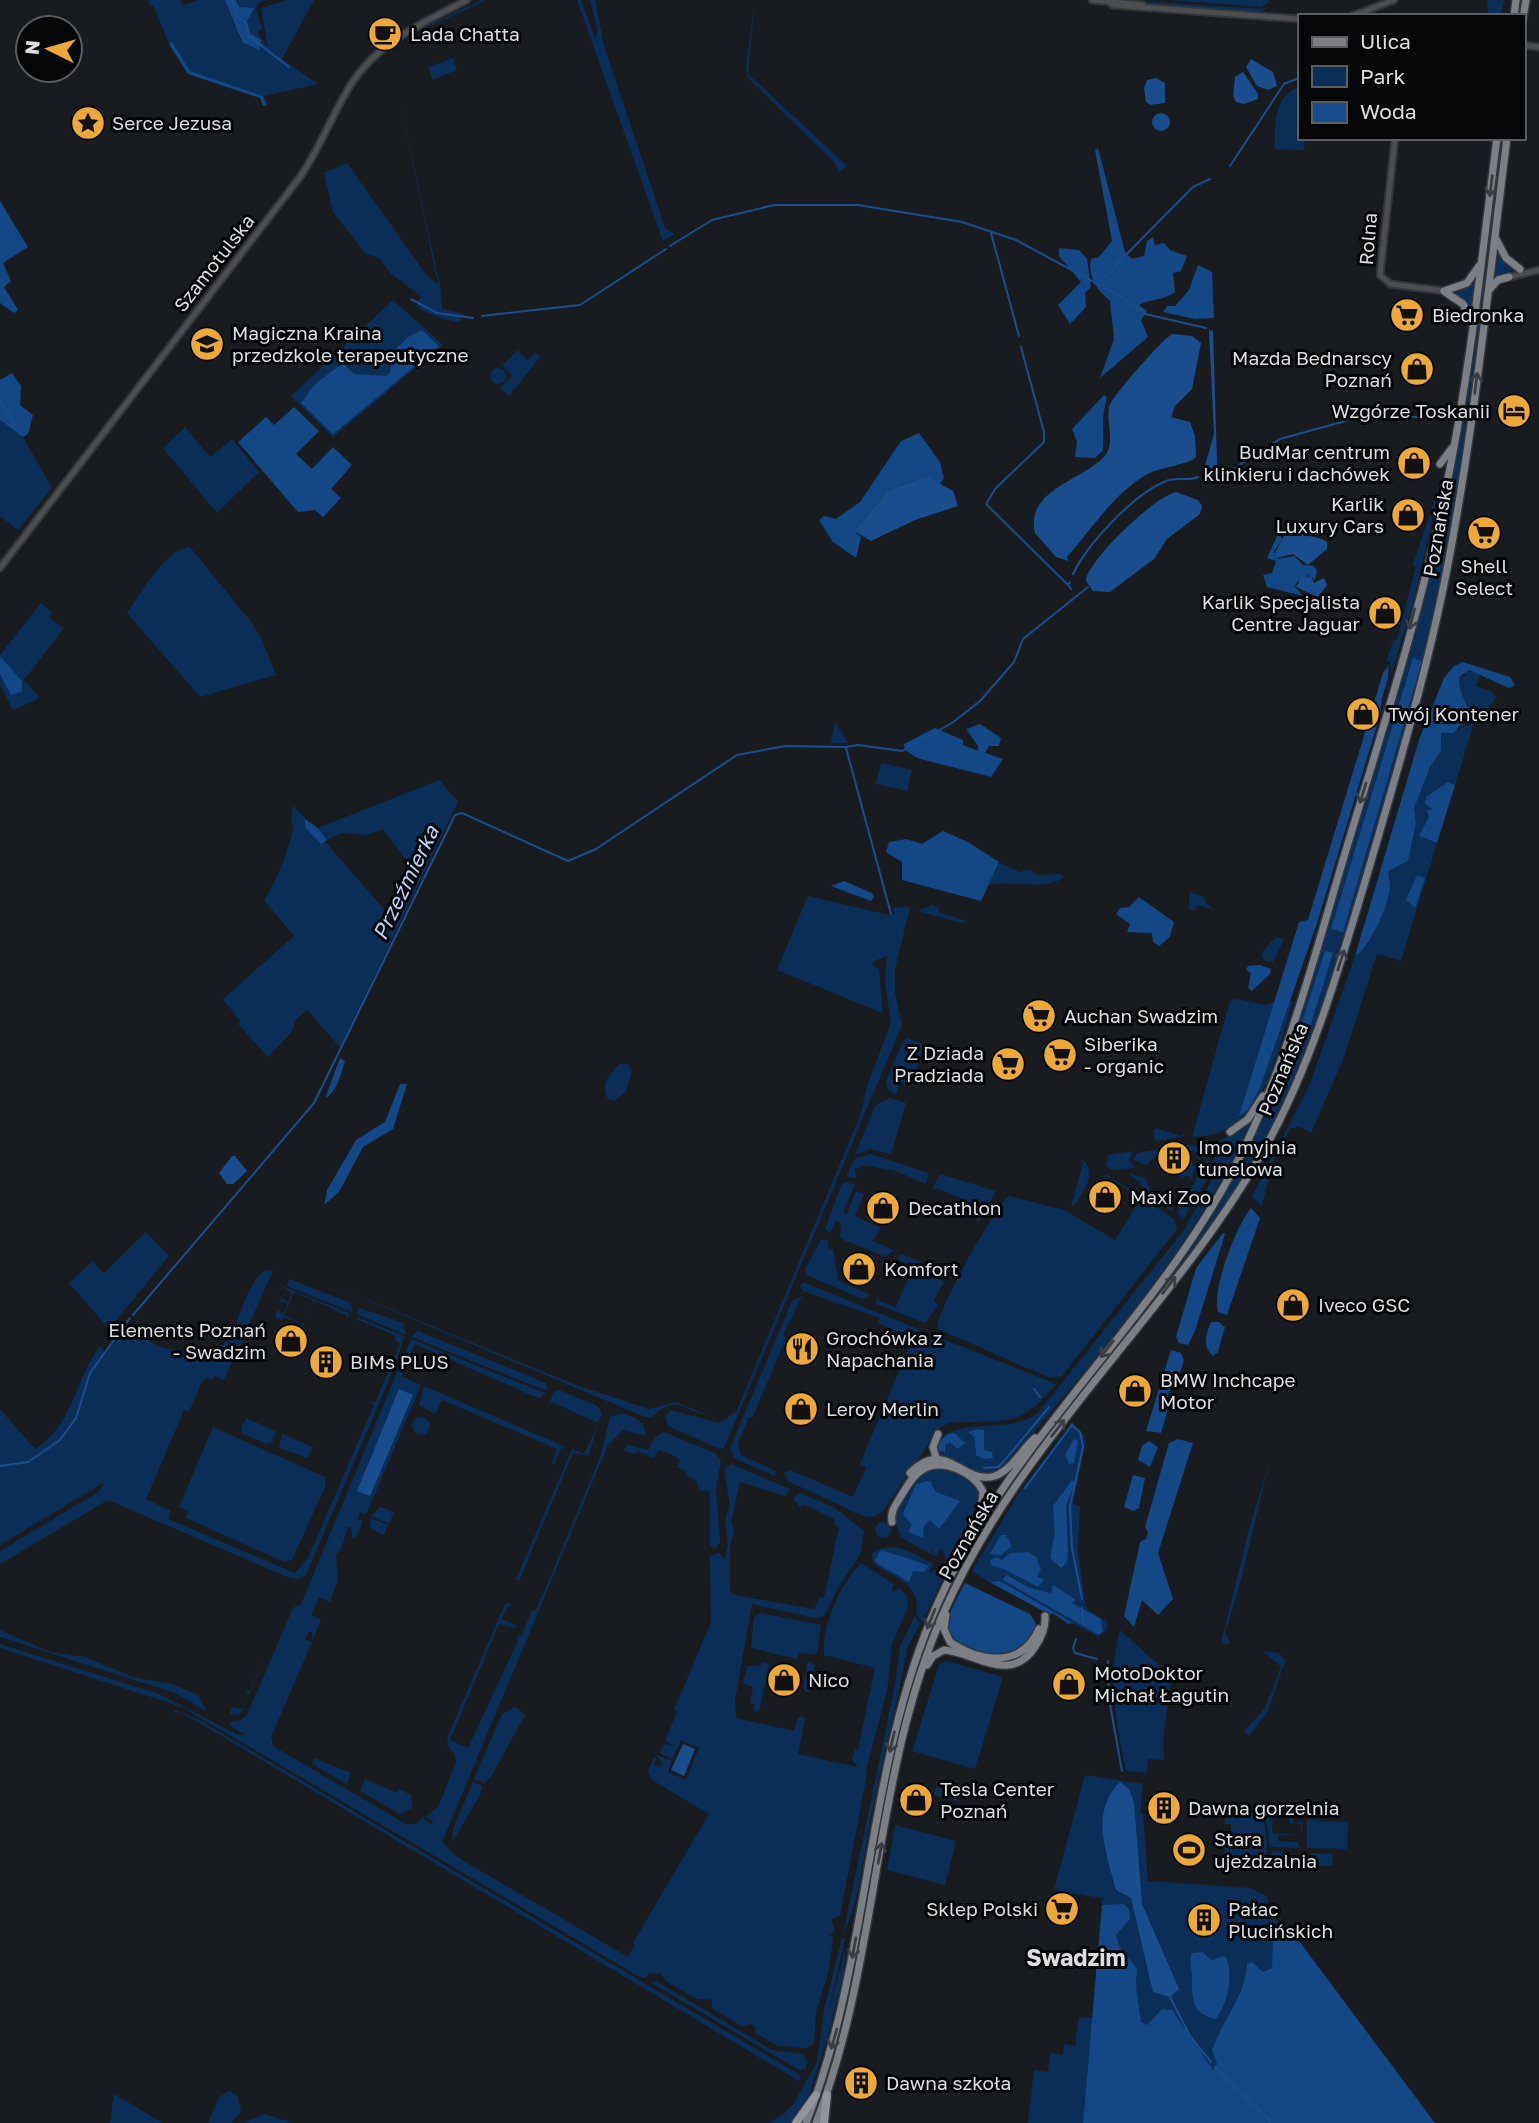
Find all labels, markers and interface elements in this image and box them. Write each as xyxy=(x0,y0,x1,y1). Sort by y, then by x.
north arrow xyxy=(14,14,84,84)
legend xyxy=(1298,14,1525,140)
cafe icon: Lada Chatta xyxy=(366,15,404,53)
place label: Lada Chatta xyxy=(410,22,520,45)
text: Ulica xyxy=(1360,28,1411,54)
text: N xyxy=(19,39,44,56)
text: Park xyxy=(1360,63,1406,89)
text: Woda xyxy=(1360,98,1417,124)
place icon: Serce Jezusa xyxy=(69,104,107,142)
place label: Serce Jezusa xyxy=(112,111,232,134)
one-way arrow xyxy=(1485,174,1498,197)
street label: Szamotulska xyxy=(168,209,259,316)
street label: Rolna xyxy=(1354,212,1381,266)
supermarket icon: Biedronka xyxy=(1388,296,1426,334)
place label: Biedronka xyxy=(1432,303,1524,326)
place label: Magiczna Kraina przedzkole terapeutyczne xyxy=(232,321,469,366)
school or university icon: Magiczna Kraina przedzkole terapeutyczne xyxy=(188,325,226,363)
place label: Mazda Bednarscy Poznań xyxy=(1232,346,1392,391)
shop icon: Mazda Bednarscy Poznań xyxy=(1398,350,1436,388)
one-way arrow xyxy=(1470,372,1483,395)
hotel icon: Wzgórze Toskanii xyxy=(1495,392,1533,430)
place label: Wzgórze Toskanii xyxy=(1332,399,1490,422)
place label: BudMar centrum klinkieru i dachówek xyxy=(1203,440,1390,485)
shop icon: BudMar centrum klinkieru i dachówek xyxy=(1395,444,1433,482)
street label: Poznańska xyxy=(1418,477,1457,579)
place label: Karlik Luxury Cars xyxy=(1276,492,1384,537)
shop icon: Karlik Luxury Cars xyxy=(1389,496,1427,534)
supermarket icon: Shell Select xyxy=(1465,514,1503,552)
place label: Shell Select xyxy=(1455,554,1513,599)
place label: Karlik Specjalista Centre Jaguar xyxy=(1202,590,1361,635)
shop icon: Karlik Specjalista Centre Jaguar xyxy=(1366,594,1404,632)
one-way arrow xyxy=(1405,608,1418,630)
shop icon: Twój Kontener xyxy=(1344,695,1382,733)
place label: Twój Kontener xyxy=(1388,702,1519,725)
one-way arrow xyxy=(1356,782,1369,804)
water label: Przeźmierka xyxy=(366,820,444,944)
one-way arrow xyxy=(1336,950,1348,972)
supermarket icon: Auchan Swadzim xyxy=(1020,997,1058,1035)
place label: Auchan Swadzim xyxy=(1064,1004,1218,1027)
street label: Poznańska xyxy=(1253,1019,1312,1119)
place label: Siberika - organic xyxy=(1084,1032,1164,1077)
supermarket icon: Siberika - organic xyxy=(1041,1036,1079,1074)
place label: Z Dziada Pradziada xyxy=(894,1041,984,1086)
supermarket icon: Z Dziada Pradziada xyxy=(989,1045,1027,1083)
place label: Imo myjnia tunelowa xyxy=(1198,1135,1297,1180)
building icon: Imo myjnia tunelowa xyxy=(1155,1139,1193,1177)
shop icon: Maxi Zoo xyxy=(1086,1178,1124,1216)
place label: Maxi Zoo xyxy=(1130,1185,1211,1208)
shop icon: Decathlon xyxy=(864,1189,902,1227)
place label: Decathlon xyxy=(908,1196,1001,1219)
shop icon: Komfort xyxy=(840,1250,878,1288)
place label: Komfort xyxy=(884,1257,958,1280)
one-way arrow xyxy=(1162,1276,1177,1295)
shop icon: Iveco GSC xyxy=(1274,1286,1312,1324)
place label: Iveco GSC xyxy=(1318,1293,1410,1316)
place label: Elements Poznań - Swadzim xyxy=(108,1318,266,1363)
shop icon: Elements Poznań - Swadzim xyxy=(272,1322,310,1360)
place label: Grochówka z Napachania xyxy=(826,1326,942,1371)
restaurant icon: Grochówka z Napachania xyxy=(783,1330,821,1368)
one-way arrow xyxy=(1100,1340,1115,1358)
building icon: BIMs PLUS xyxy=(307,1343,345,1381)
place label: BIMs PLUS xyxy=(350,1350,449,1373)
place label: BMW Inchcape Motor xyxy=(1160,1368,1296,1413)
shop icon: BMW Inchcape Motor xyxy=(1116,1372,1154,1410)
shop icon: Leroy Merlin xyxy=(782,1390,820,1428)
place label: Leroy Merlin xyxy=(826,1397,939,1420)
one-way arrow xyxy=(1050,1419,1065,1438)
street label: Poznańska xyxy=(933,1486,1002,1583)
one-way arrow xyxy=(924,1608,937,1630)
shop icon: Nico xyxy=(765,1661,803,1699)
place label: MotoDoktor Michał Łagutin xyxy=(1094,1661,1229,1706)
shop icon: MotoDoktor Michał Łagutin xyxy=(1050,1665,1088,1703)
place label: Nico xyxy=(808,1668,849,1691)
one-way arrow xyxy=(885,1730,899,1753)
place label: Tesla Center Poznań xyxy=(940,1777,1055,1822)
shop icon: Tesla Center Poznań xyxy=(897,1781,935,1819)
building icon: Dawna gorzelnia xyxy=(1145,1789,1183,1827)
place label: Dawna gorzelnia xyxy=(1188,1796,1339,1819)
place label: Stara ujeżdzalnia xyxy=(1214,1827,1317,1872)
sports icon: Stara ujeżdzalnia xyxy=(1170,1831,1208,1869)
one-way arrow xyxy=(874,1842,887,1865)
supermarket icon: Sklep Polski xyxy=(1043,1890,1081,1928)
place label: Sklep Polski xyxy=(926,1897,1038,1920)
place label: Pałac Plucińskich xyxy=(1228,1897,1333,1942)
building icon: Pałac Plucińskich xyxy=(1185,1901,1223,1939)
one-way arrow xyxy=(847,1936,860,1959)
district label: Swadzim xyxy=(1026,1943,1126,1971)
one-way arrow xyxy=(826,2028,839,2050)
building icon: Dawna szkoła xyxy=(842,2064,880,2102)
place label: Dawna szkoła xyxy=(886,2071,1011,2094)

